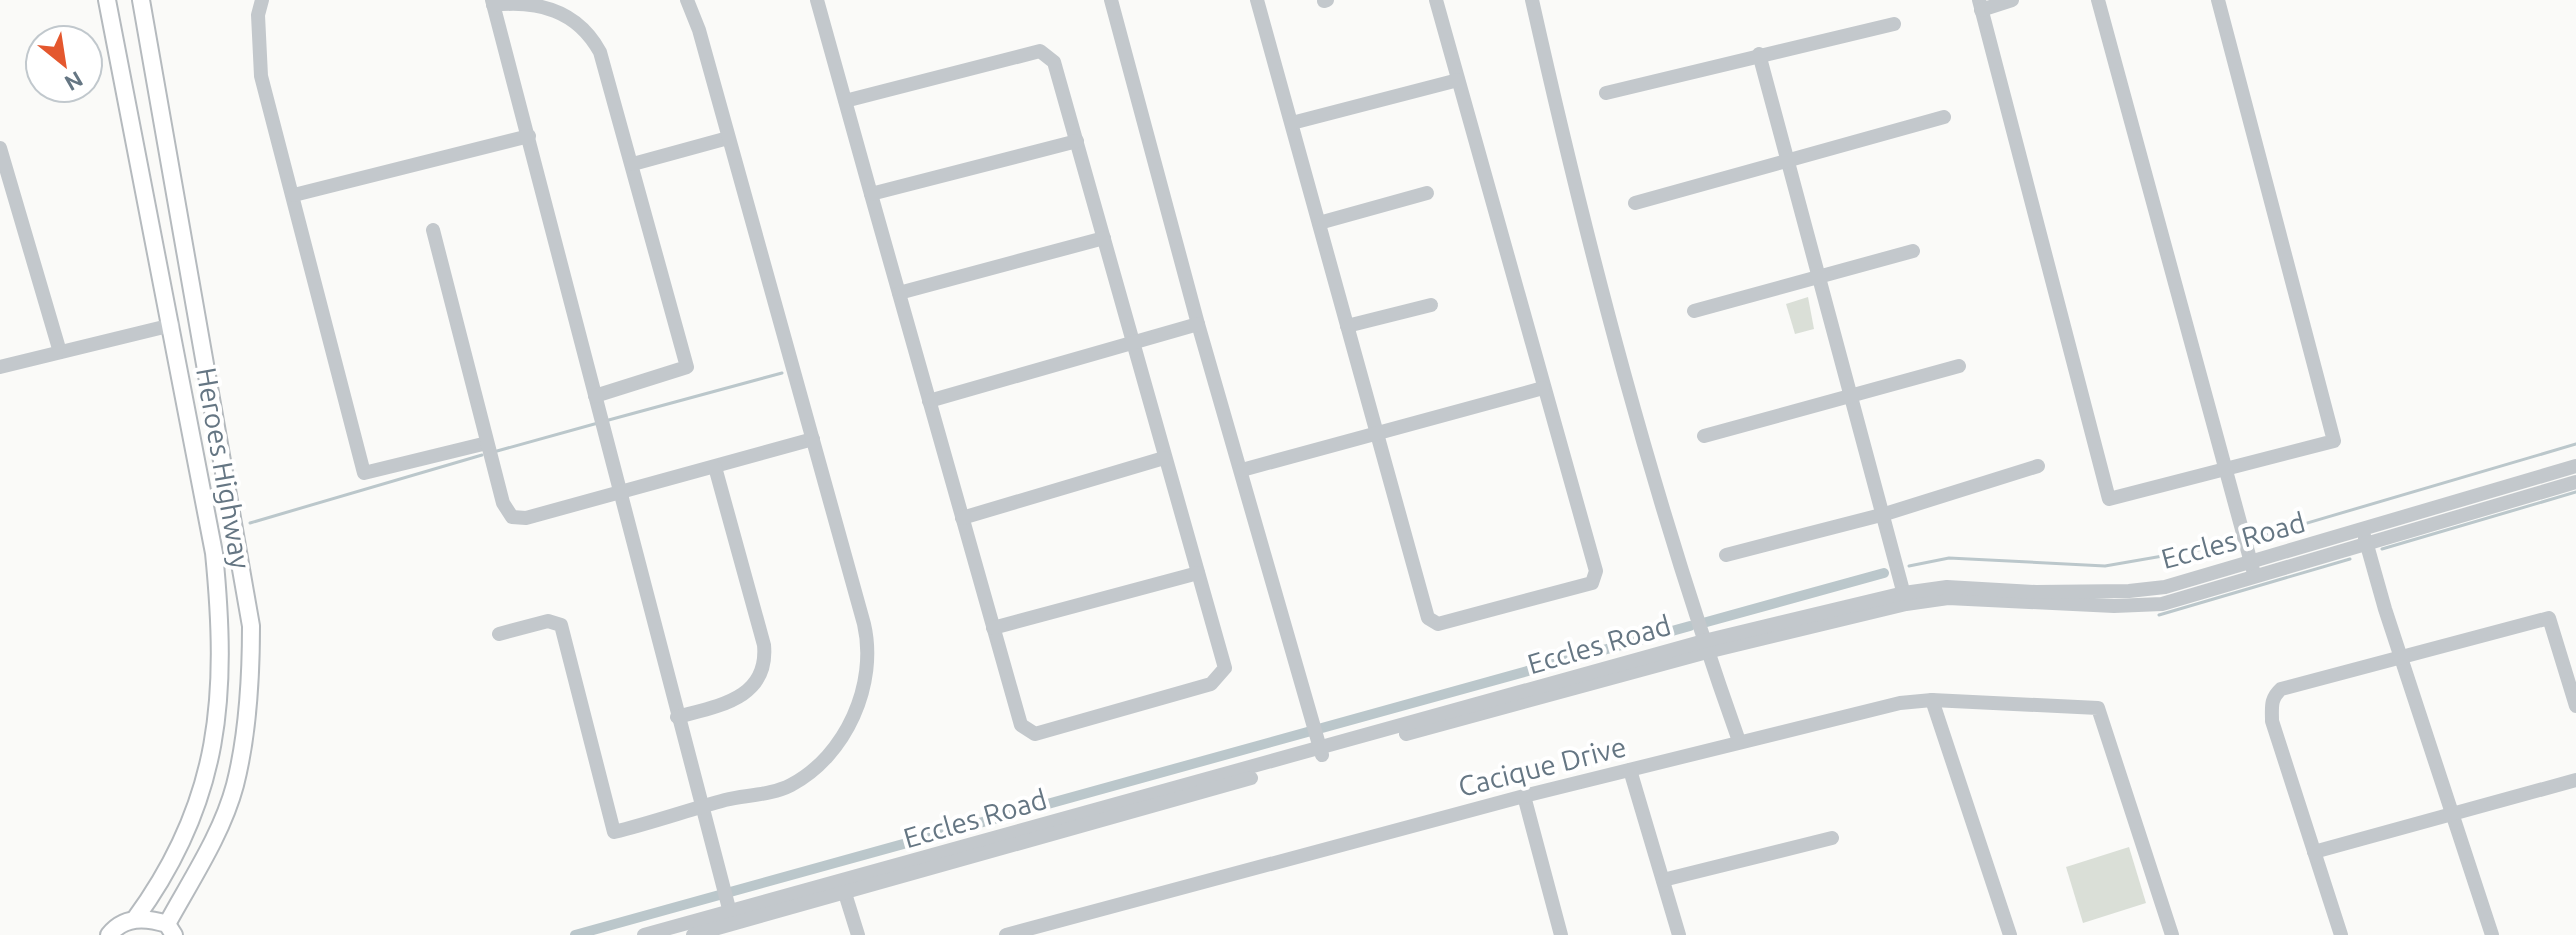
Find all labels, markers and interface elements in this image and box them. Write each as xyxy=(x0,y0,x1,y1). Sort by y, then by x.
north arrow xyxy=(24,24,104,104)
text: N xyxy=(61,67,88,97)
street label: Heroes Highway xyxy=(191,365,257,571)
street label: Eccles Road xyxy=(2158,506,2308,574)
street label: Eccles Road xyxy=(1524,609,1674,679)
street label: Cacique Drive xyxy=(1455,730,1629,802)
street label: Eccles Road xyxy=(900,783,1050,853)

